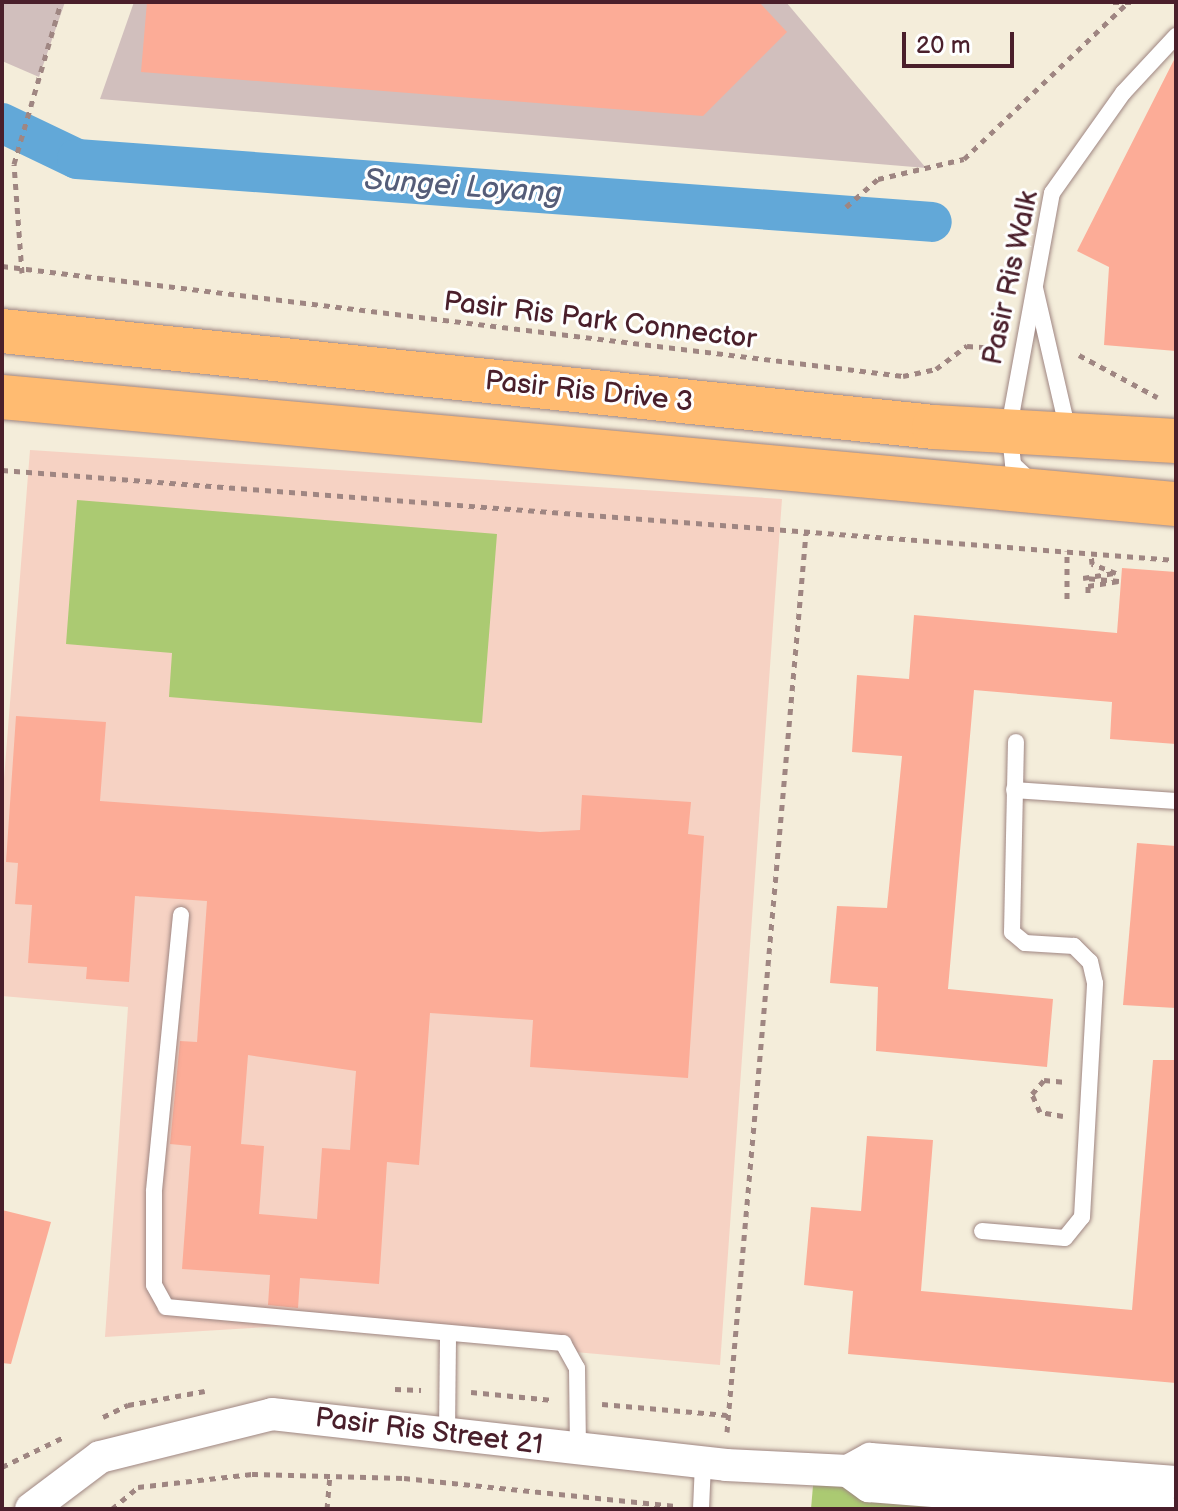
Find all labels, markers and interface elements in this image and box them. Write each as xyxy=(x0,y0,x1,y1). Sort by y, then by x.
scale bar xyxy=(906,16,1018,66)
text: 20 m xyxy=(916,31,971,60)
water label: Sungei Loyang xyxy=(363,162,563,212)
street label: Pasir Ris Walk xyxy=(976,187,1046,369)
street label: Pasir Ris Park Connector xyxy=(442,285,758,357)
street label: Pasir Ris Drive 3 xyxy=(483,364,695,420)
street label: Pasir Ris Street 21 xyxy=(313,1401,545,1463)

